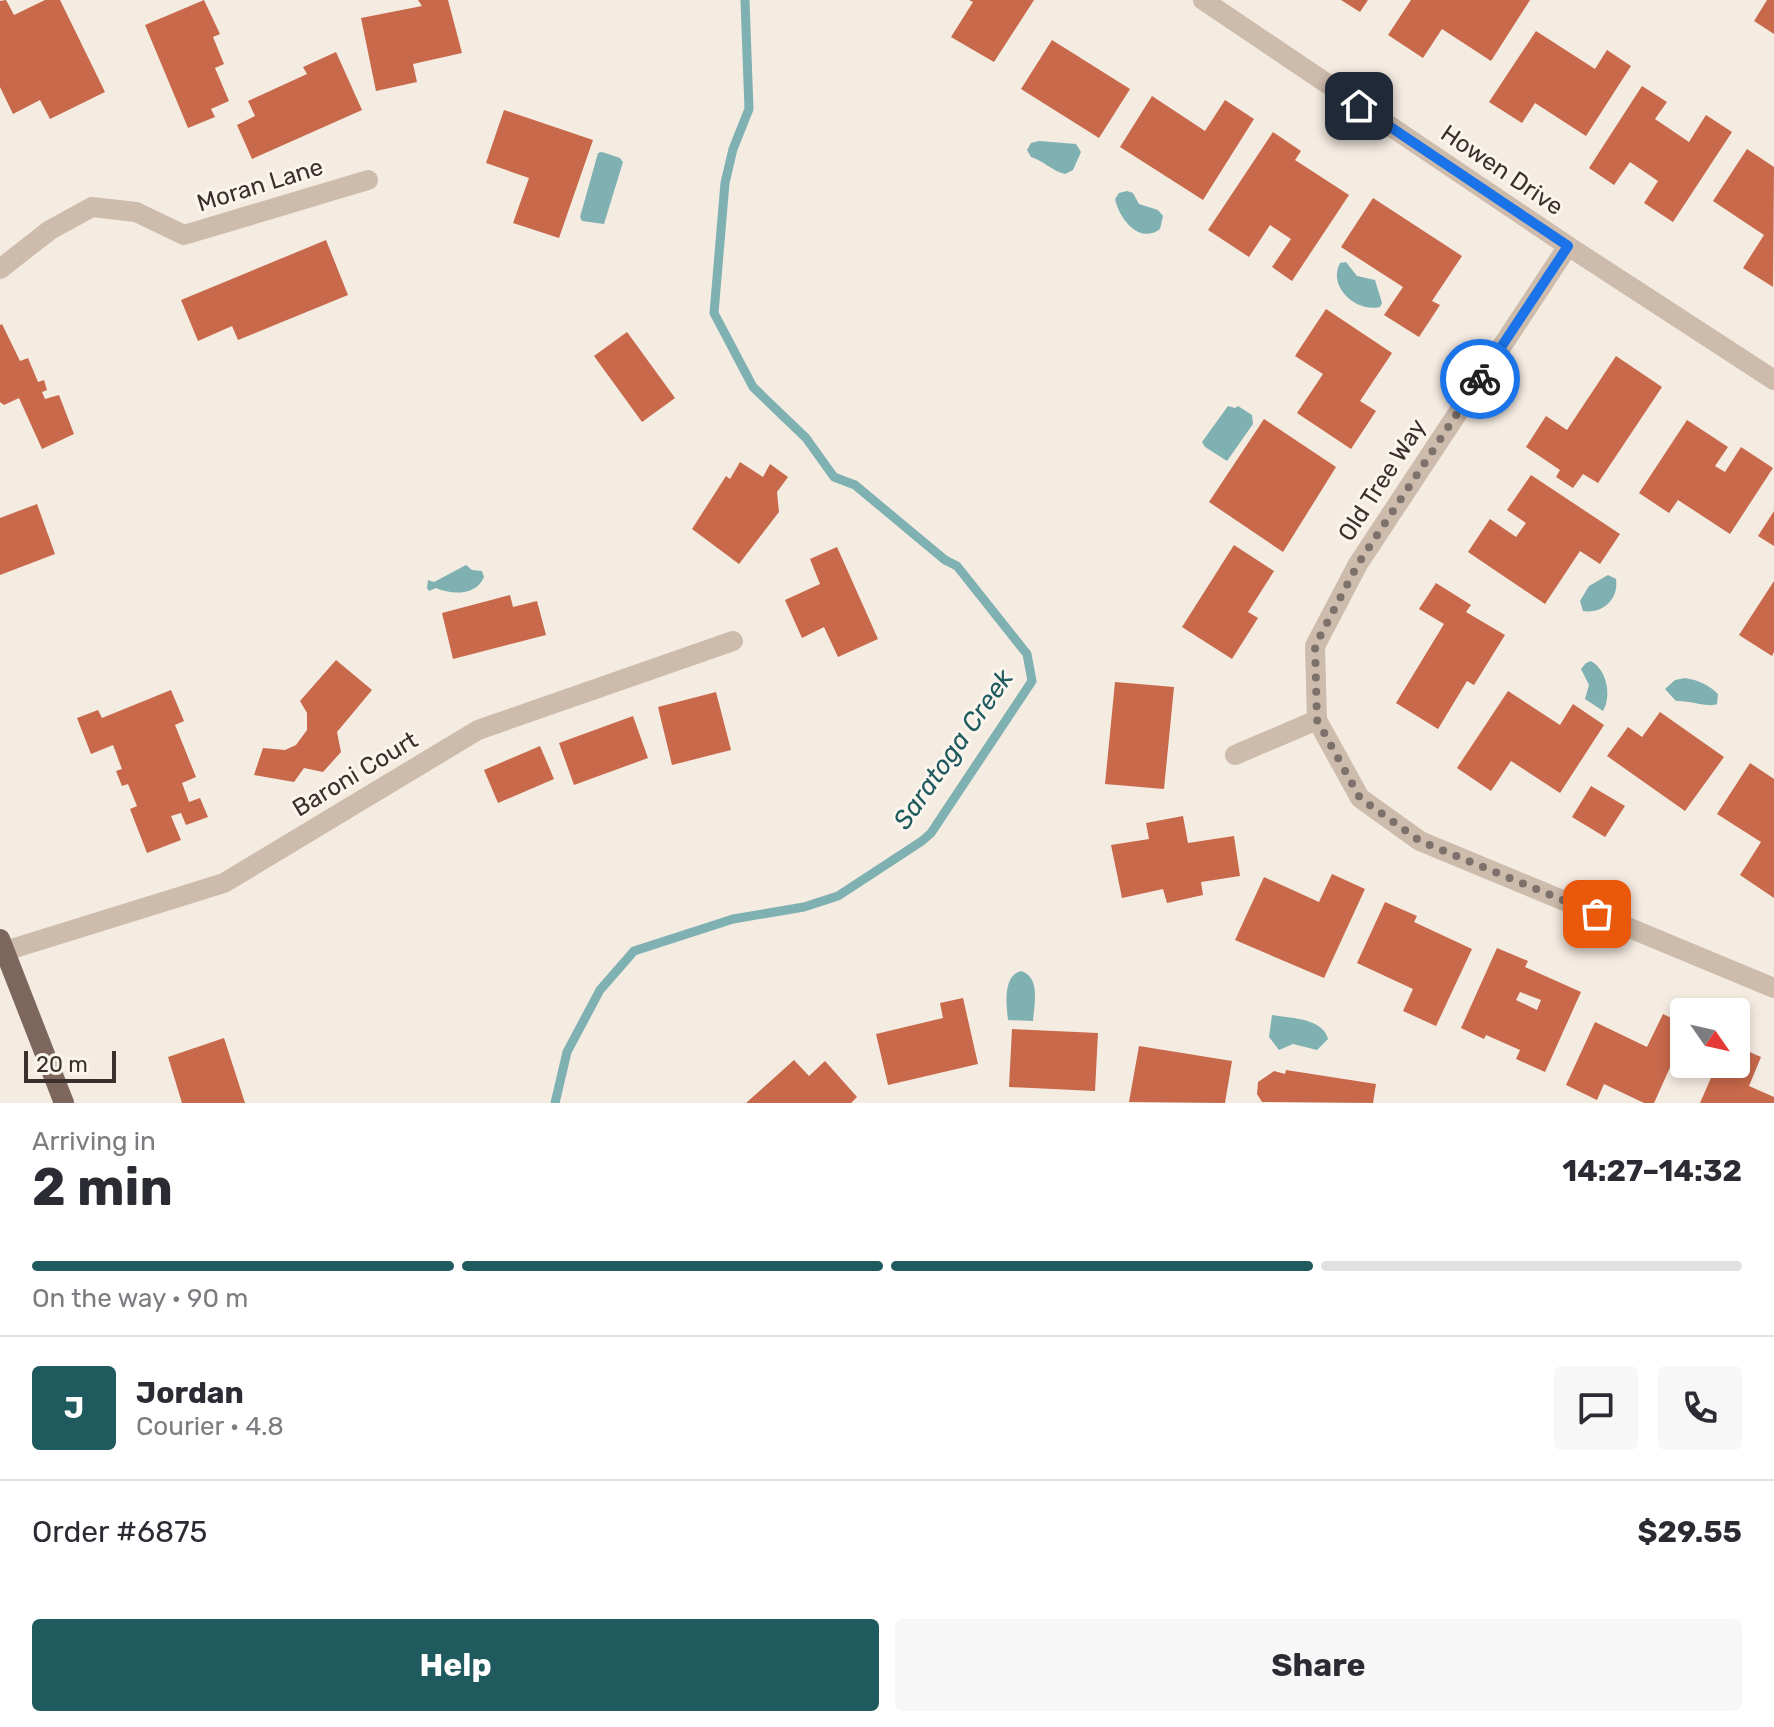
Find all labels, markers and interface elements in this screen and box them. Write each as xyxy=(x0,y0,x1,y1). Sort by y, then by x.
pin xyxy=(1325,72,1393,140)
icon: home xyxy=(1337,84,1381,128)
street label: Howen Drive xyxy=(1436,119,1568,221)
street label: Moran Lane xyxy=(194,153,326,217)
courier xyxy=(1440,339,1520,419)
icon: bike xyxy=(1458,357,1502,401)
street label: Old Tree Way xyxy=(1332,414,1432,546)
water label: Saratoga Creek xyxy=(887,663,1020,835)
street label: Baroni Court xyxy=(287,726,423,822)
pin xyxy=(1563,880,1631,948)
icon: bag xyxy=(1575,892,1619,936)
north arrow xyxy=(1670,998,1750,1078)
map controls xyxy=(1670,998,1750,1078)
scale bar xyxy=(24,1047,116,1083)
text: 20 m xyxy=(36,1051,88,1078)
text: Arriving in xyxy=(32,1126,156,1157)
text: 14:27–14:32 xyxy=(1562,1153,1742,1189)
text: 2 min xyxy=(32,1156,173,1218)
text: On the way · 90 m xyxy=(32,1283,248,1314)
button: chat xyxy=(1554,1366,1638,1450)
button: phone xyxy=(1658,1366,1742,1450)
text: Jordan xyxy=(136,1375,244,1411)
text: J xyxy=(64,1390,84,1426)
text: Courier · 4.8 xyxy=(136,1411,284,1442)
text: Order #6875 xyxy=(32,1514,207,1550)
text: $29.55 xyxy=(1637,1514,1742,1550)
button: Help xyxy=(32,1619,879,1711)
button: Share xyxy=(895,1619,1742,1711)

